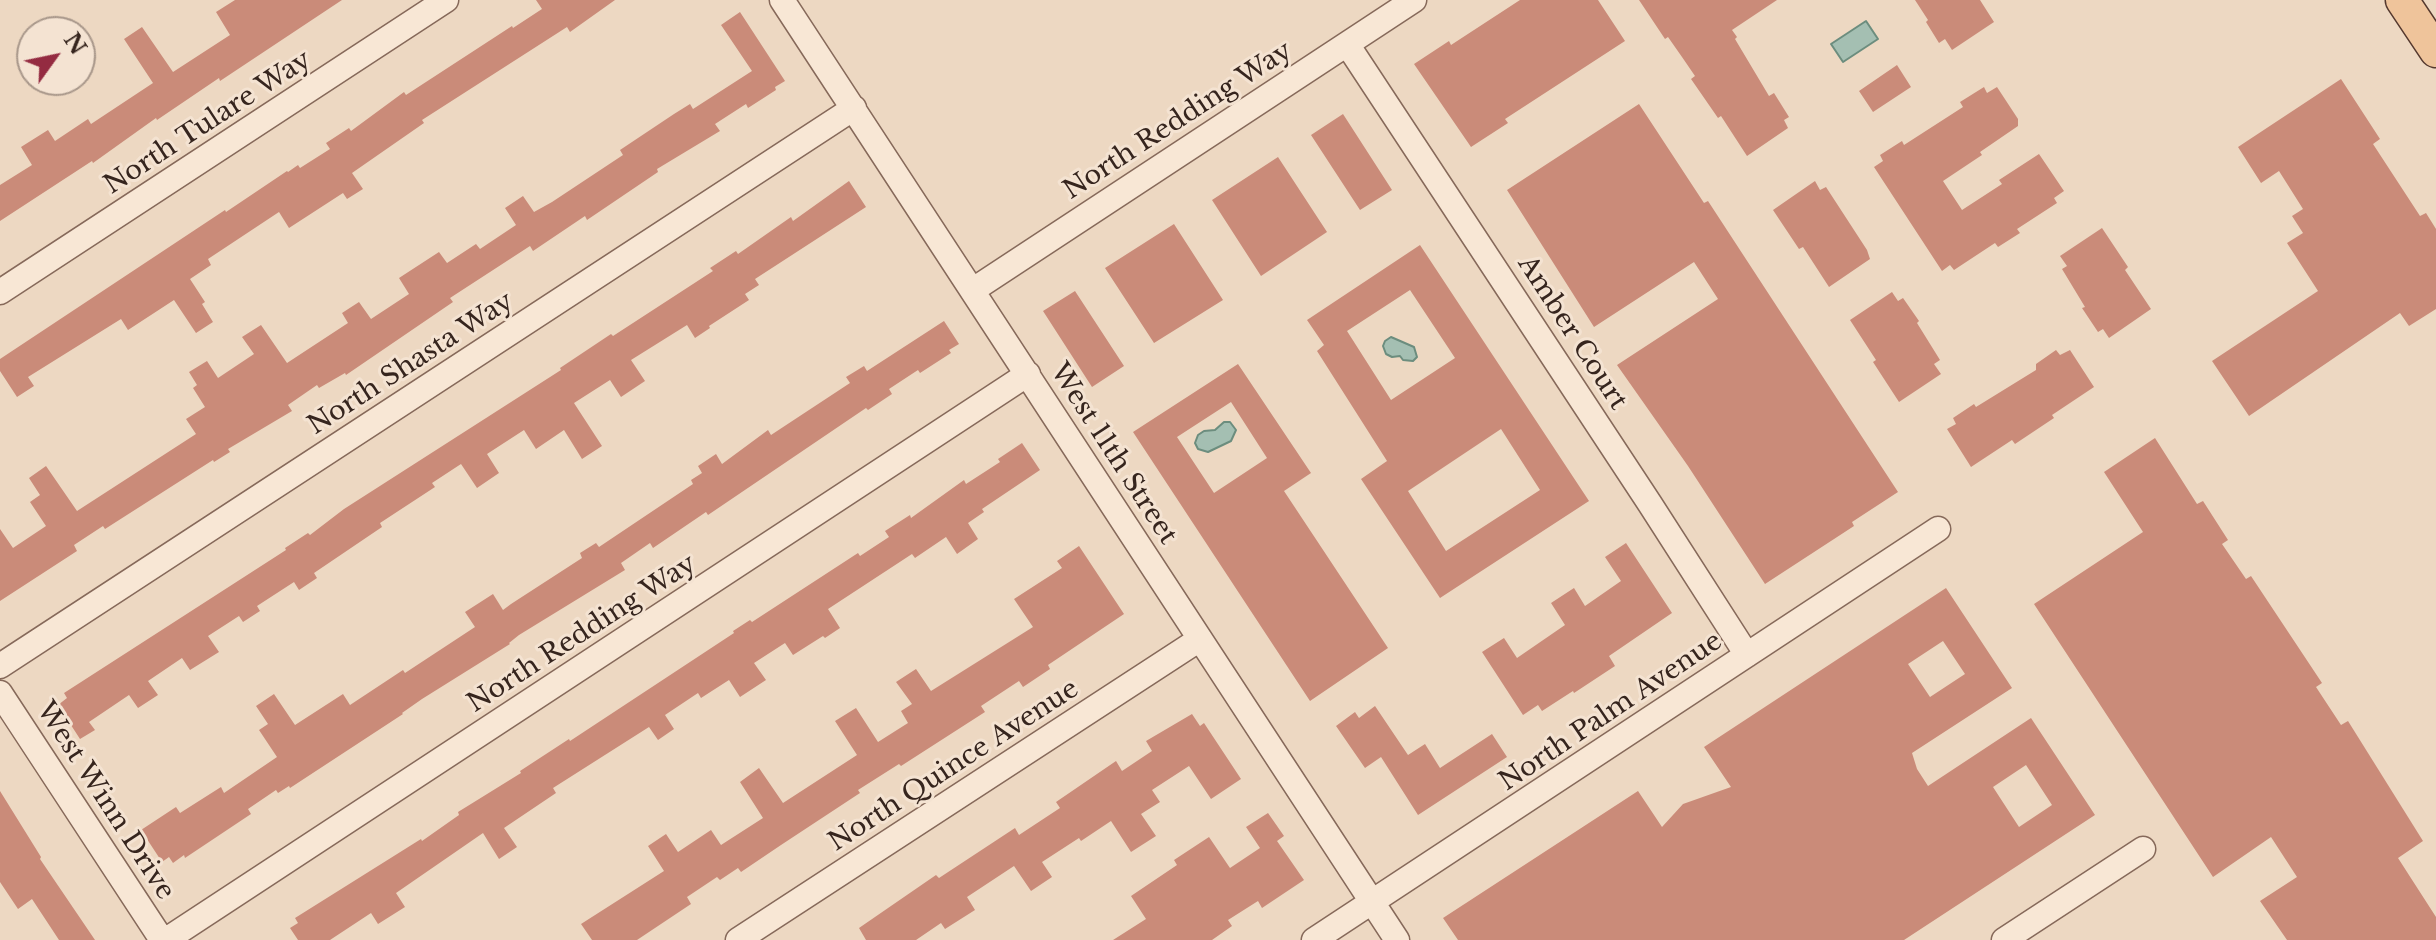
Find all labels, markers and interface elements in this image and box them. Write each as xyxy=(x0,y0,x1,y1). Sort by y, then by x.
north arrow xyxy=(16,16,96,96)
text: N xyxy=(58,28,92,60)
street label: North Redding Way xyxy=(1058,35,1298,207)
street label: North Tulare Way xyxy=(99,45,317,201)
street label: Amber Court xyxy=(1511,250,1633,416)
street label: North Shasta Way xyxy=(302,286,520,442)
street label: West 11th Street xyxy=(1043,358,1183,550)
street label: North Redding Way xyxy=(462,548,702,720)
street label: North Palm Avenue xyxy=(1494,626,1728,798)
street label: North Quince Avenue xyxy=(823,674,1085,858)
street label: West Winn Drive xyxy=(29,696,181,906)

